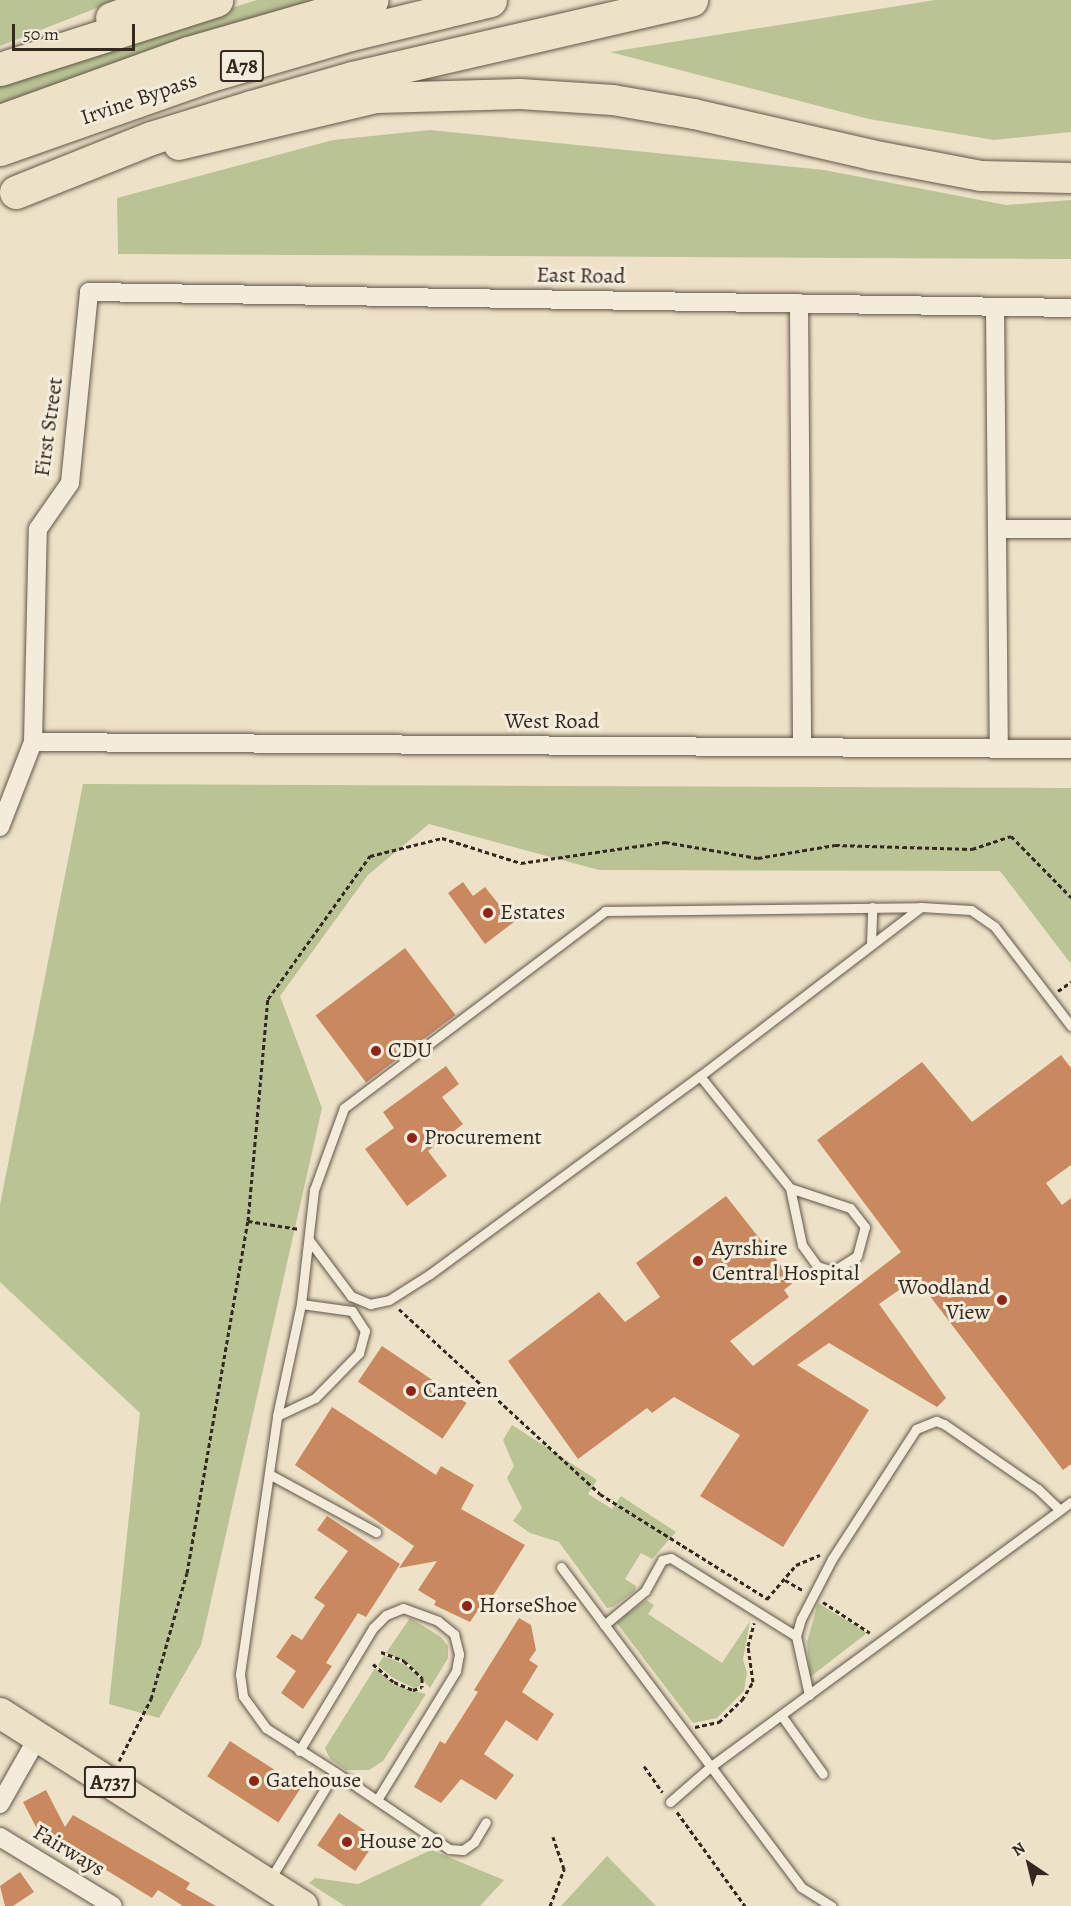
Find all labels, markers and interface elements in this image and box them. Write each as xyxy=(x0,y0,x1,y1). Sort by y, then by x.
scale bar xyxy=(15,12,138,50)
text: 50 m xyxy=(23,22,59,46)
road number: A78 xyxy=(220,48,264,84)
street label: Irvine Bypass xyxy=(77,67,201,131)
street label: East Road xyxy=(536,262,626,290)
street label: First Street xyxy=(29,376,69,478)
street label: West Road xyxy=(505,709,599,735)
place label: Estates xyxy=(500,900,565,926)
marker: Estates xyxy=(481,906,495,920)
place label: CDU xyxy=(388,1038,432,1064)
marker: CDU xyxy=(369,1044,383,1058)
place label: Procurement xyxy=(424,1125,542,1151)
marker: Procurement xyxy=(405,1131,419,1145)
place label: Ayrshire Central Hospital xyxy=(712,1235,859,1286)
marker: Ayrshire Central Hospital xyxy=(689,1252,707,1270)
place label: Woodland View xyxy=(898,1274,990,1326)
marker: Woodland View xyxy=(995,1293,1009,1307)
place label: Canteen xyxy=(423,1378,498,1404)
marker: Canteen xyxy=(404,1384,418,1398)
place label: HorseShoe xyxy=(479,1593,577,1619)
marker: HorseShoe xyxy=(460,1599,474,1613)
road number: A737 xyxy=(83,1764,137,1800)
place label: Gatehouse xyxy=(266,1768,361,1794)
marker: Gatehouse xyxy=(247,1774,261,1788)
street label: Fairways xyxy=(28,1819,110,1883)
place label: House 20 xyxy=(359,1829,443,1855)
north arrow xyxy=(999,1834,1059,1894)
marker: House 20 xyxy=(340,1835,354,1849)
text: N xyxy=(1008,1837,1030,1862)

